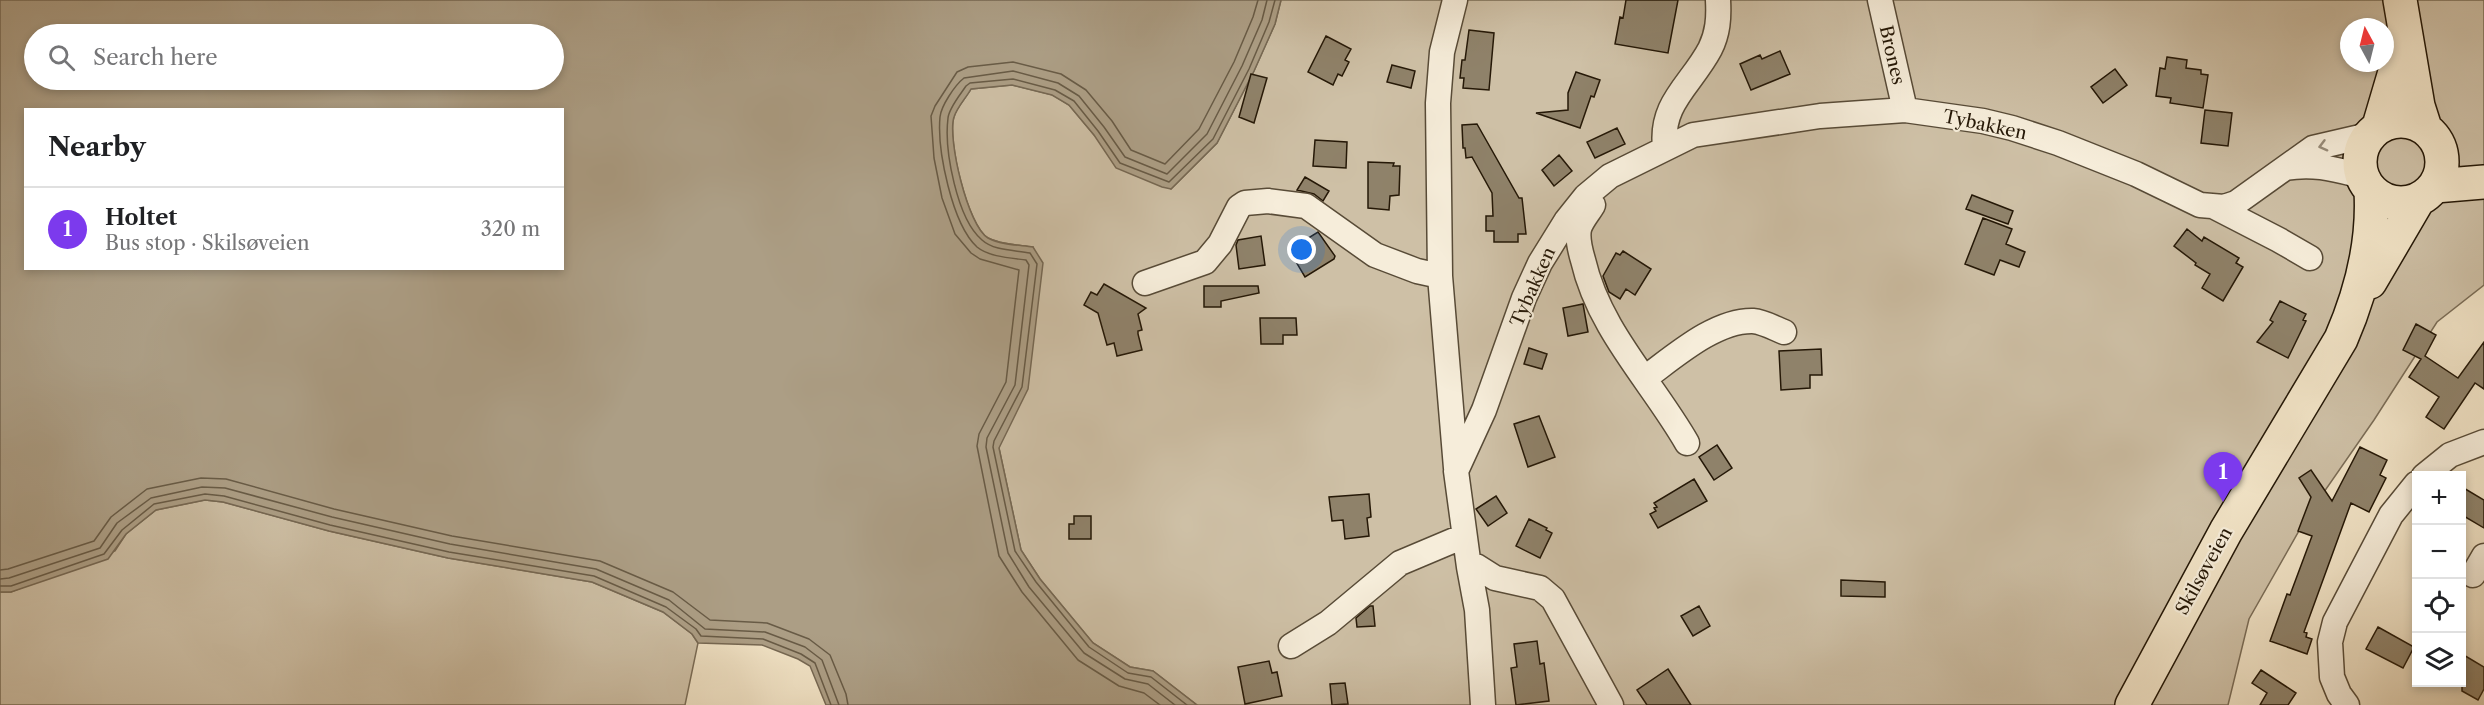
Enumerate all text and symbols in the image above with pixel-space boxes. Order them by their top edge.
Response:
north arrow [2340,18,2394,72]
street label: Brones [1875,23,1909,87]
search box [24,24,564,90]
icon: search [45,41,78,74]
text: Search here [93,44,218,71]
street label: Tybakken [1941,105,2029,145]
text: Nearby [48,131,146,163]
one-way arrow [2318,138,2328,151]
text: Holtet [105,204,177,231]
text: 1 [63,217,72,241]
text: 320 m [481,217,540,241]
text: Bus stop · Skilsøveien [105,231,309,255]
your location [1287,235,1316,264]
street label: Tybakken [1506,244,1560,330]
pin: 1 [2204,452,2242,502]
map controls [2412,471,2466,687]
button: + [2412,471,2466,525]
street label: Skilsøveien [2171,523,2237,619]
button: − [2412,525,2466,579]
button: locate [2412,579,2466,633]
button: layers [2412,633,2466,687]

